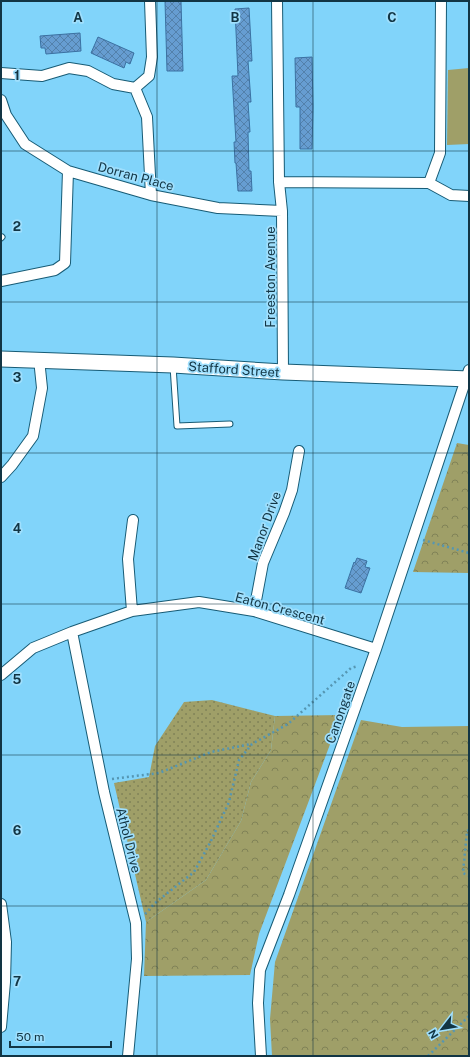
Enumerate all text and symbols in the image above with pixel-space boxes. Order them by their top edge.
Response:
text: A [73,10,83,25]
text: B [231,10,240,25]
text: C [387,10,397,25]
text: 1 [14,68,20,83]
street label: Dorran Place [96,159,175,194]
text: 2 [13,219,21,234]
street label: Freeston Avenue [263,226,278,328]
street label: Stafford Street [188,359,280,380]
text: 3 [13,370,22,385]
street label: Manor Drive [245,489,284,563]
text: 4 [13,521,22,536]
street label: Eaton Crescent [233,589,326,628]
text: 5 [13,672,22,687]
street label: Canongate [323,679,358,746]
street label: Athol Drive [113,806,144,874]
text: 6 [13,823,22,838]
text: 7 [13,974,21,989]
north arrow [422,1009,462,1049]
scale bar [10,1023,111,1049]
text: N [426,1027,441,1041]
text: 50 m [16,1030,44,1044]

